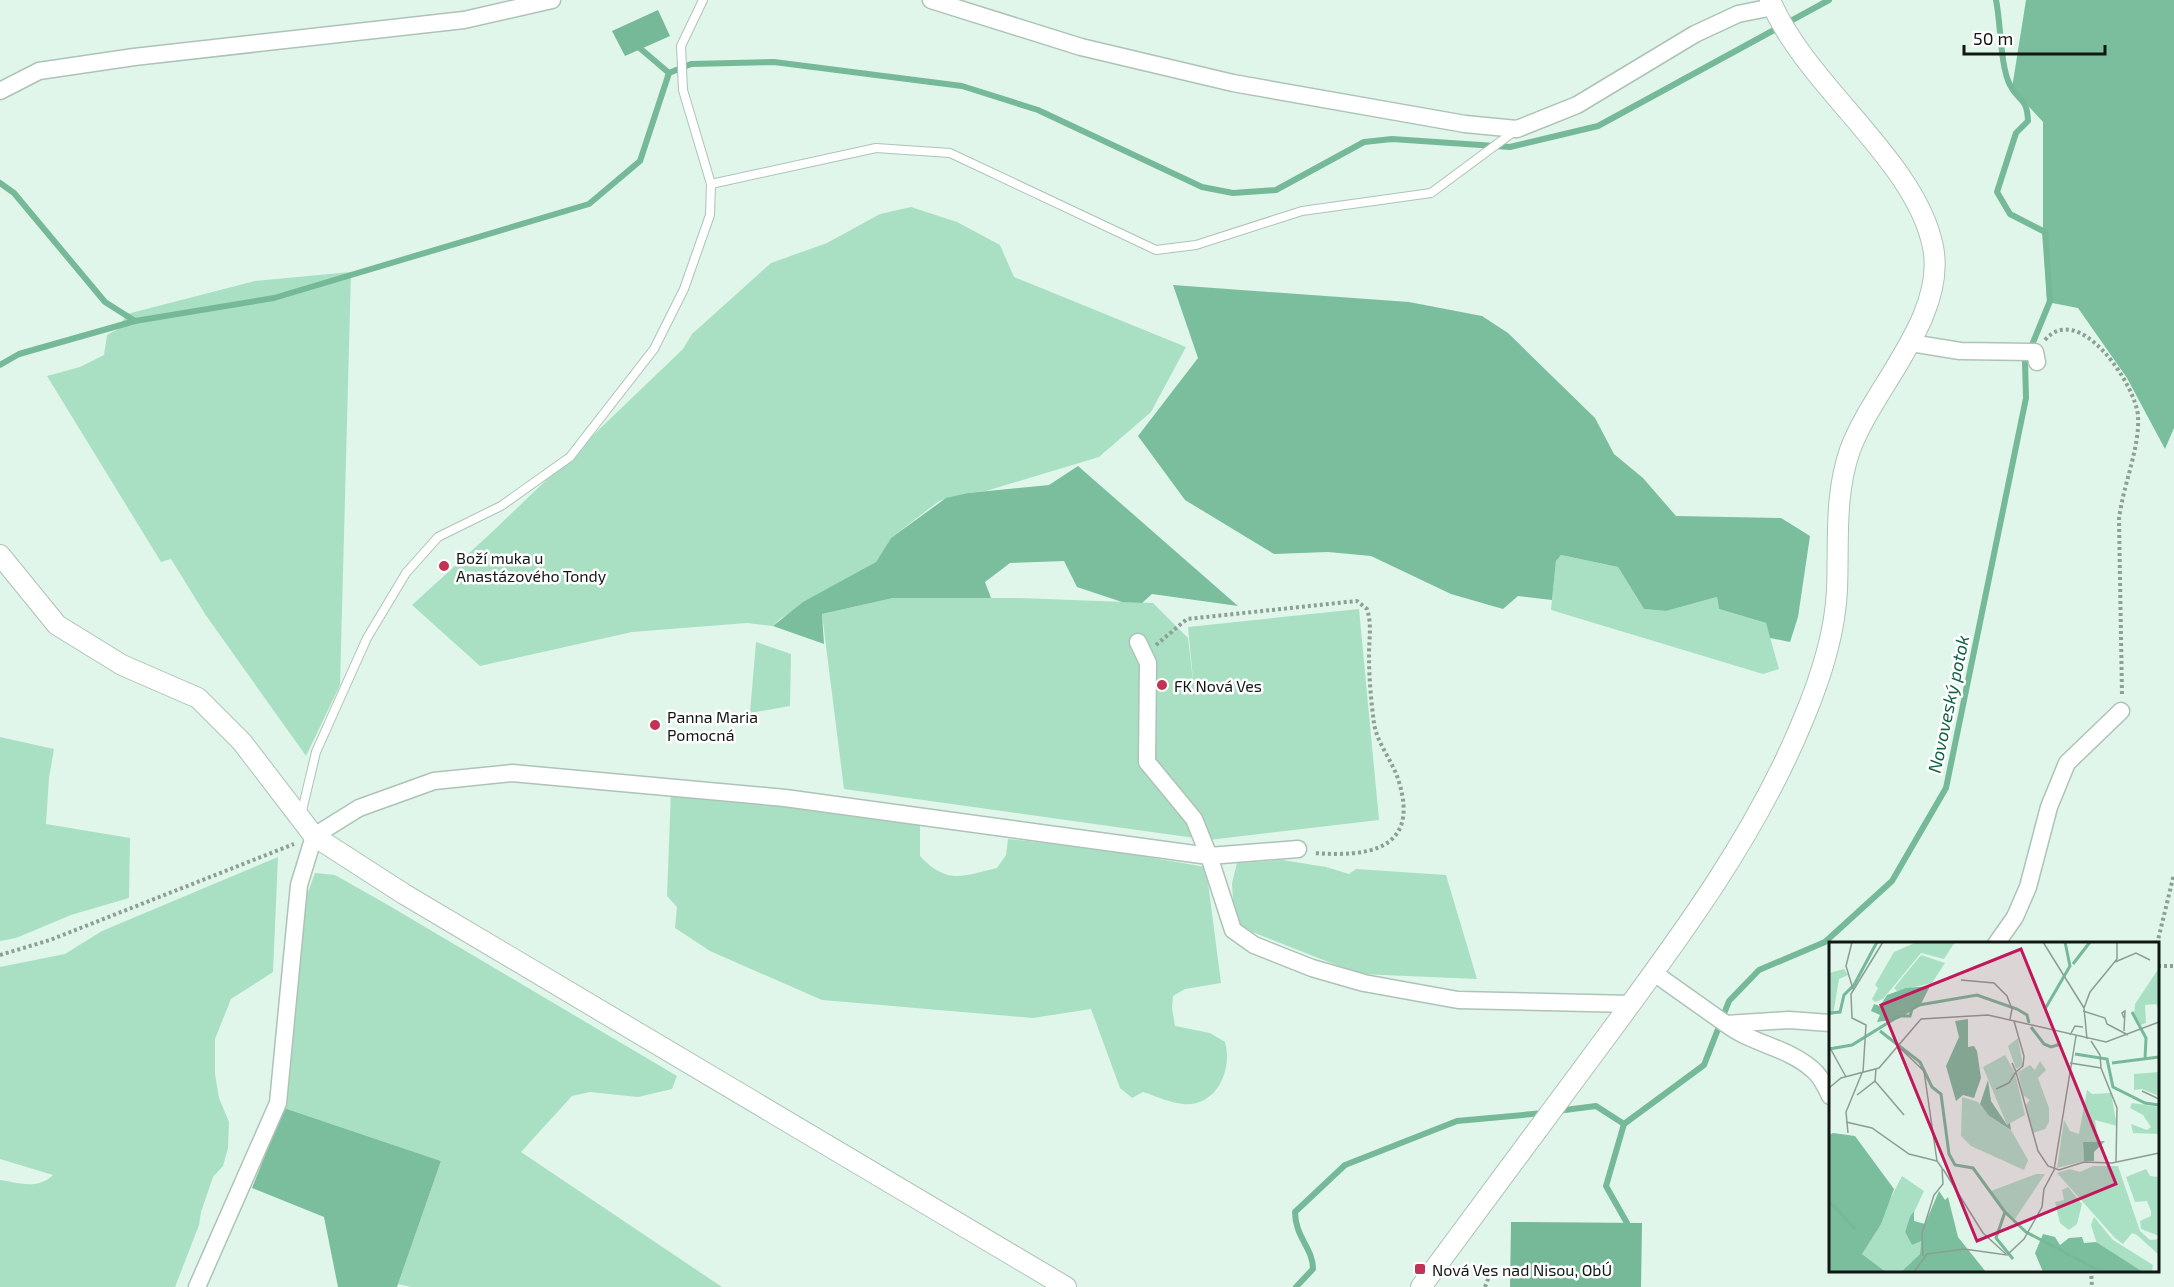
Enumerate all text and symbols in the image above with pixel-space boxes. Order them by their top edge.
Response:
scale bar [1964,18,2105,56]
text: 50 m [1973,27,2013,49]
place label: Boží muka u Anastázového Tondy [456,548,607,585]
marker: Boží muka u Anastázového Tondy [437,559,451,573]
water label: Novoveský potok [1923,633,1973,775]
place label: FK Nová Ves [1174,676,1262,695]
marker: FK Nová Ves [1155,678,1169,692]
place label: Panna Maria Pomocná [667,707,758,744]
marker: Panna Maria Pomocná [648,718,662,732]
inset map [1829,942,2159,1272]
place label: Nová Ves nad Nisou, ObÚ [1432,1260,1612,1279]
marker: Nová Ves nad Nisou, ObÚ [1413,1262,1427,1276]

